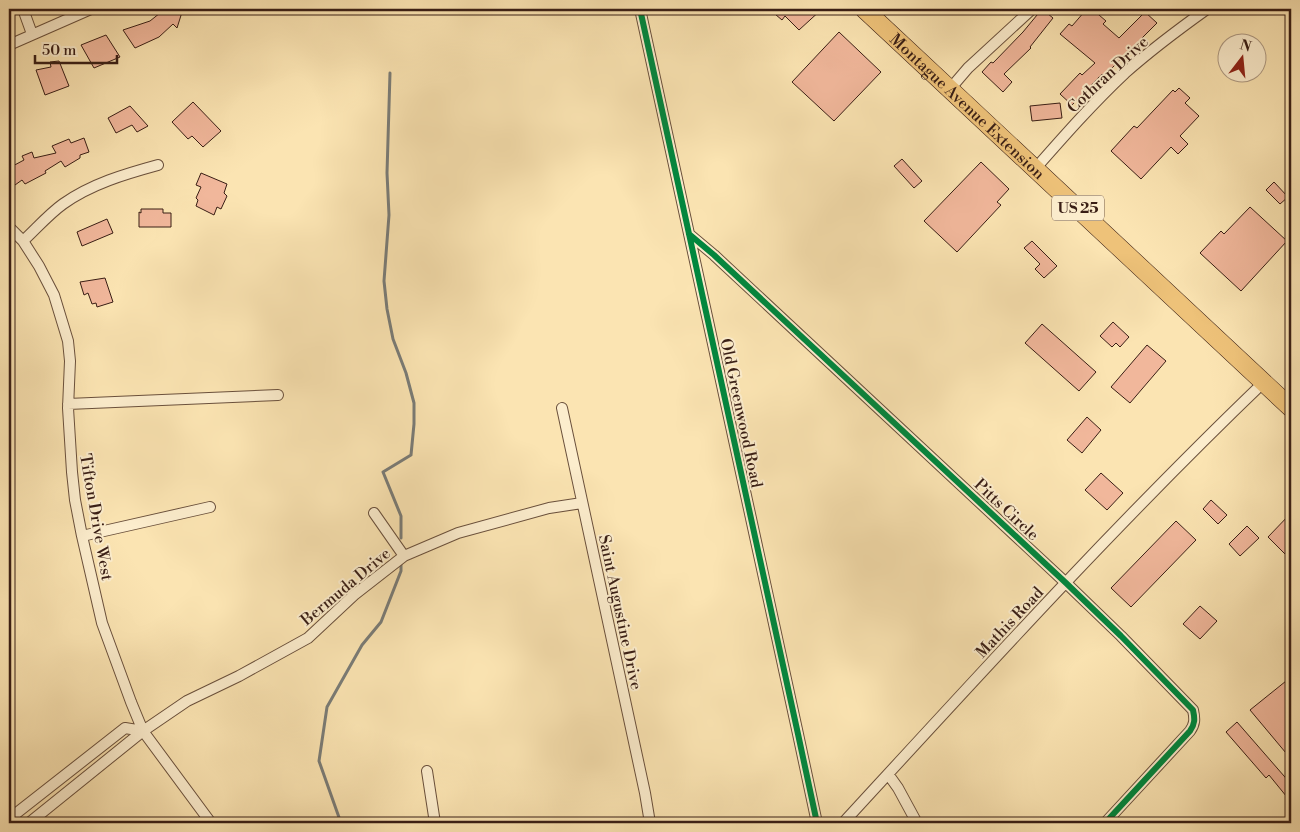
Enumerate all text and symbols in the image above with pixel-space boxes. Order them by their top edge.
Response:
street label: Montague Avenue Extension [885,29,1049,184]
scale bar [35,32,118,64]
street label: Cothran Drive [1063,32,1152,117]
north arrow [1218,32,1268,82]
text: N [1238,36,1253,57]
text: 50 m [42,41,76,60]
road number: US 25 [1052,196,1104,220]
street label: Old Greenwood Road [715,337,767,490]
street label: Tifton Drive West [75,452,117,583]
street label: Pitts Circle [970,475,1043,545]
street label: Saint Augustine Drive [594,533,646,692]
street label: Bermuda Drive [296,543,395,631]
street label: Mathis Road [972,583,1048,663]

